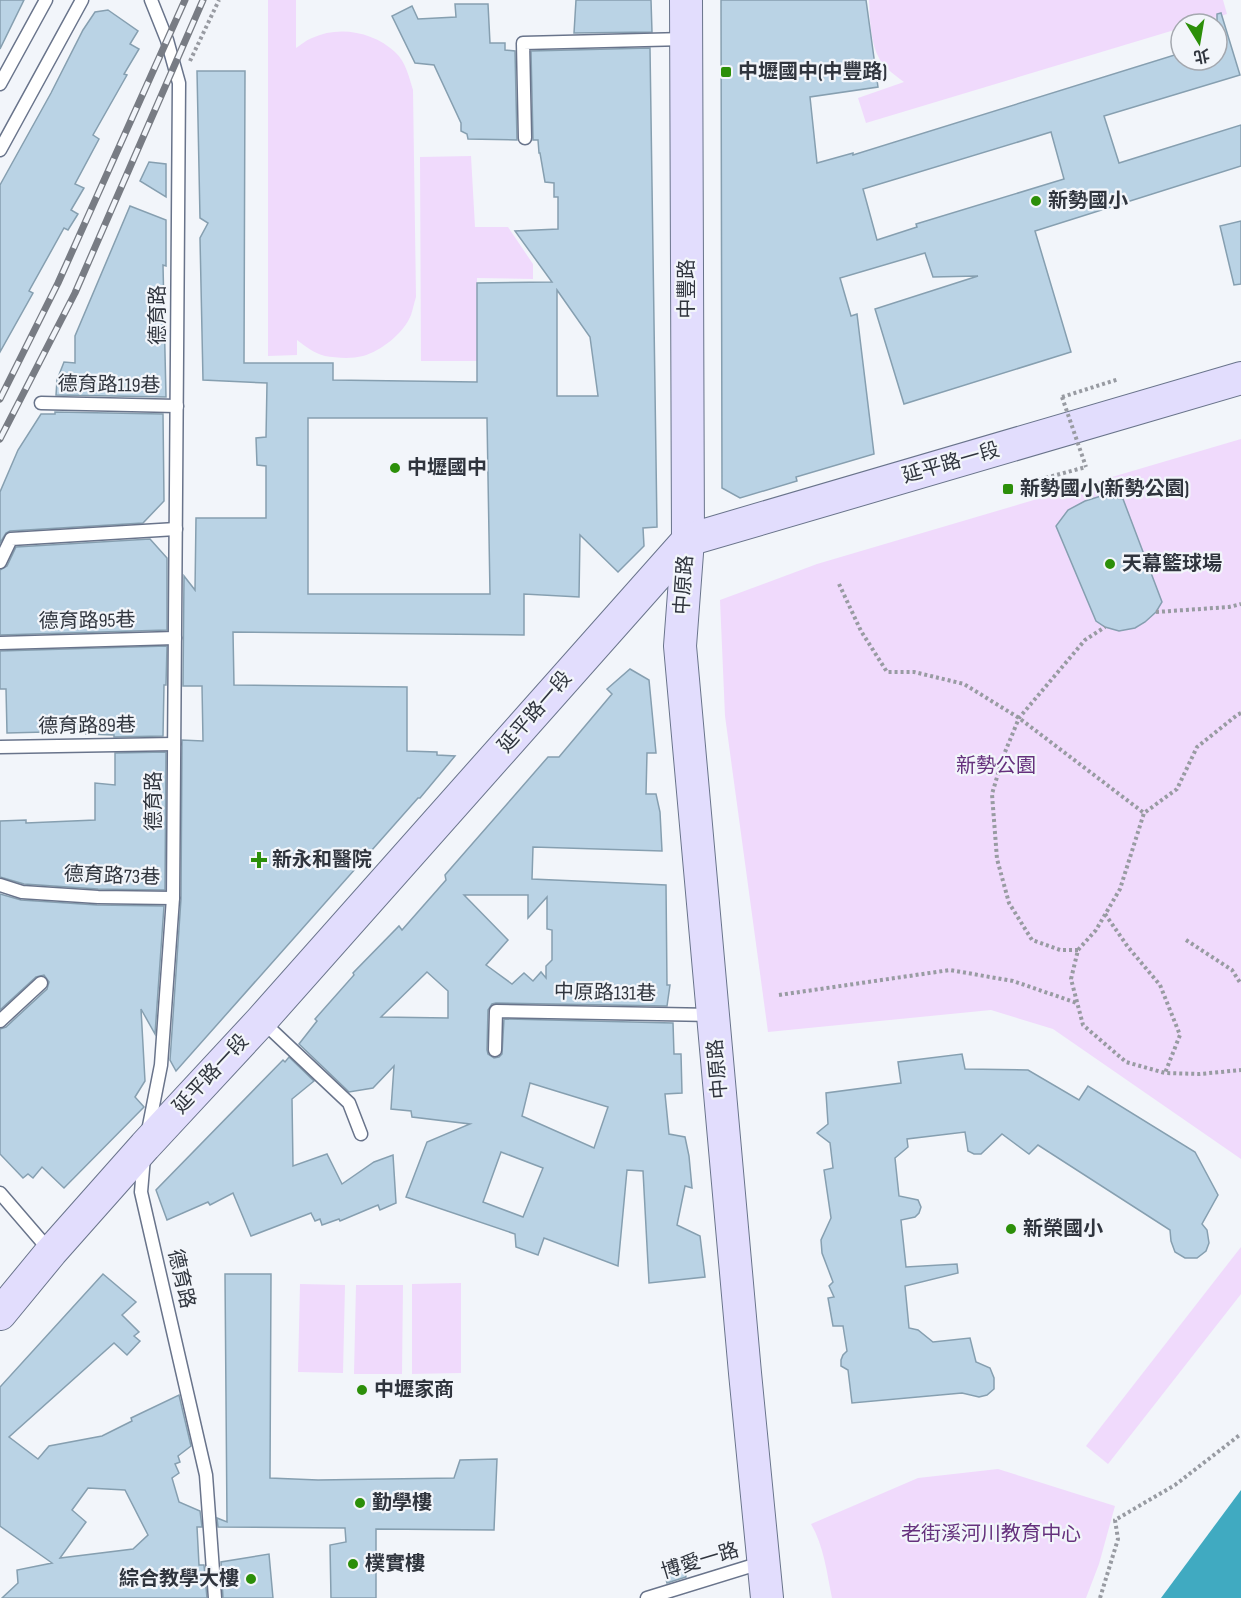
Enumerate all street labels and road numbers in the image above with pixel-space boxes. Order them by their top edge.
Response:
street label: 中豐路 [675,259,699,319]
street label: 德育路 [146,285,170,345]
street label: 德育路119巷 [57,372,161,398]
street label: 延平路一段 [900,438,1002,488]
street label: 中原路 [670,554,698,616]
street label: 德育路95巷 [38,608,136,634]
street label: 延平路一段 [493,666,577,758]
street label: 德育路89巷 [38,713,136,739]
street label: 德育路 [142,771,166,831]
street label: 德育路73巷 [63,862,161,890]
street label: 中原路131巷 [554,980,656,1006]
street label: 延平路一段 [168,1029,254,1119]
street label: 中原路 [703,1038,733,1100]
street label: 德育路 [163,1247,199,1311]
street label: 博愛一路 [658,1538,742,1584]

